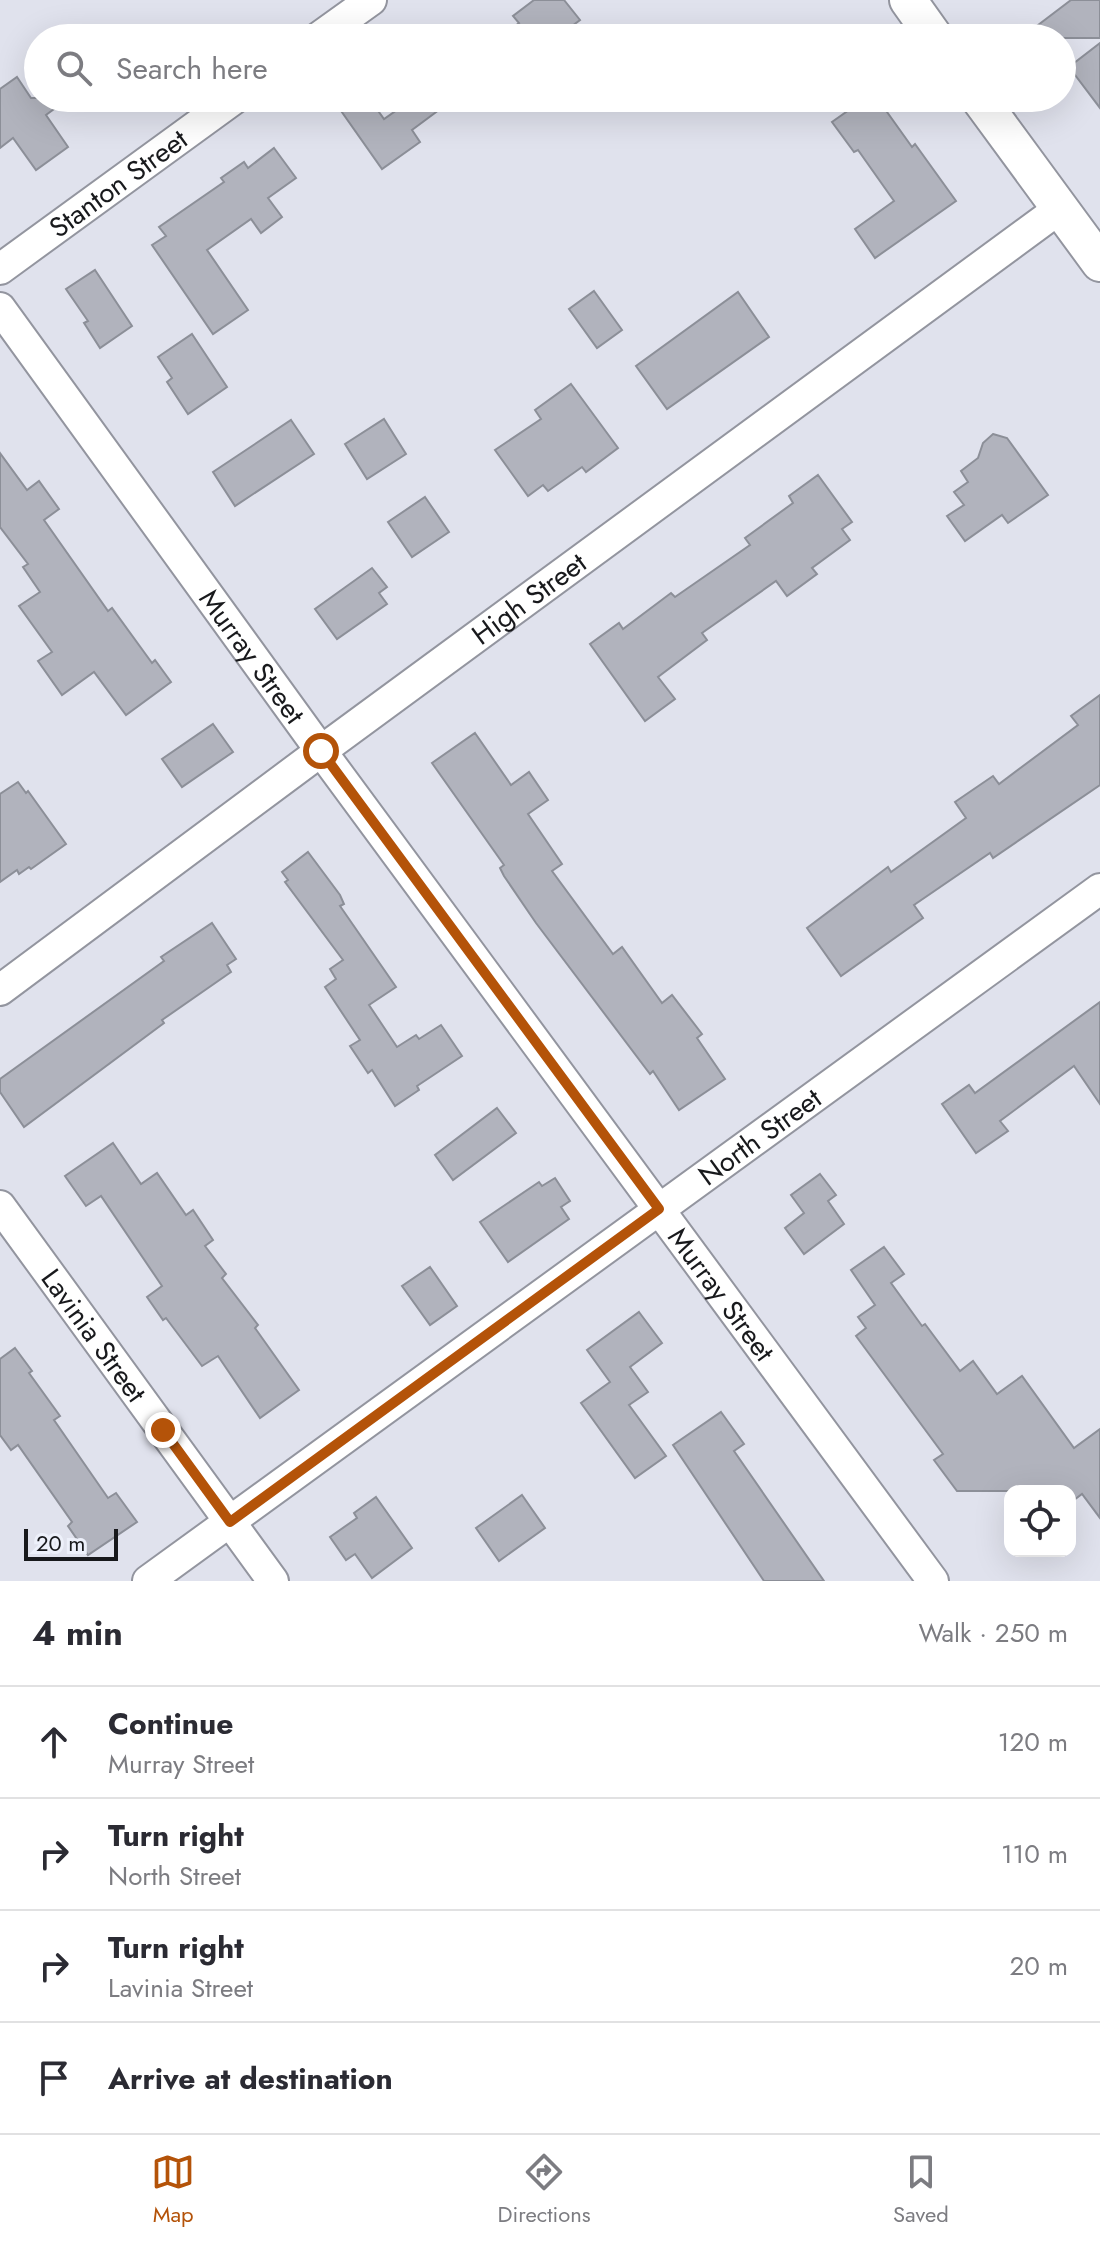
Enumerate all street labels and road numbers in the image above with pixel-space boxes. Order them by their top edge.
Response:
street label: Stanton Street [40,119,196,247]
street label: High Street [463,542,595,654]
street label: Murray Street [189,580,315,732]
street label: North Street [690,1078,830,1195]
street label: Murray Street [658,1219,785,1370]
street label: Lavinia Street [32,1260,157,1411]

